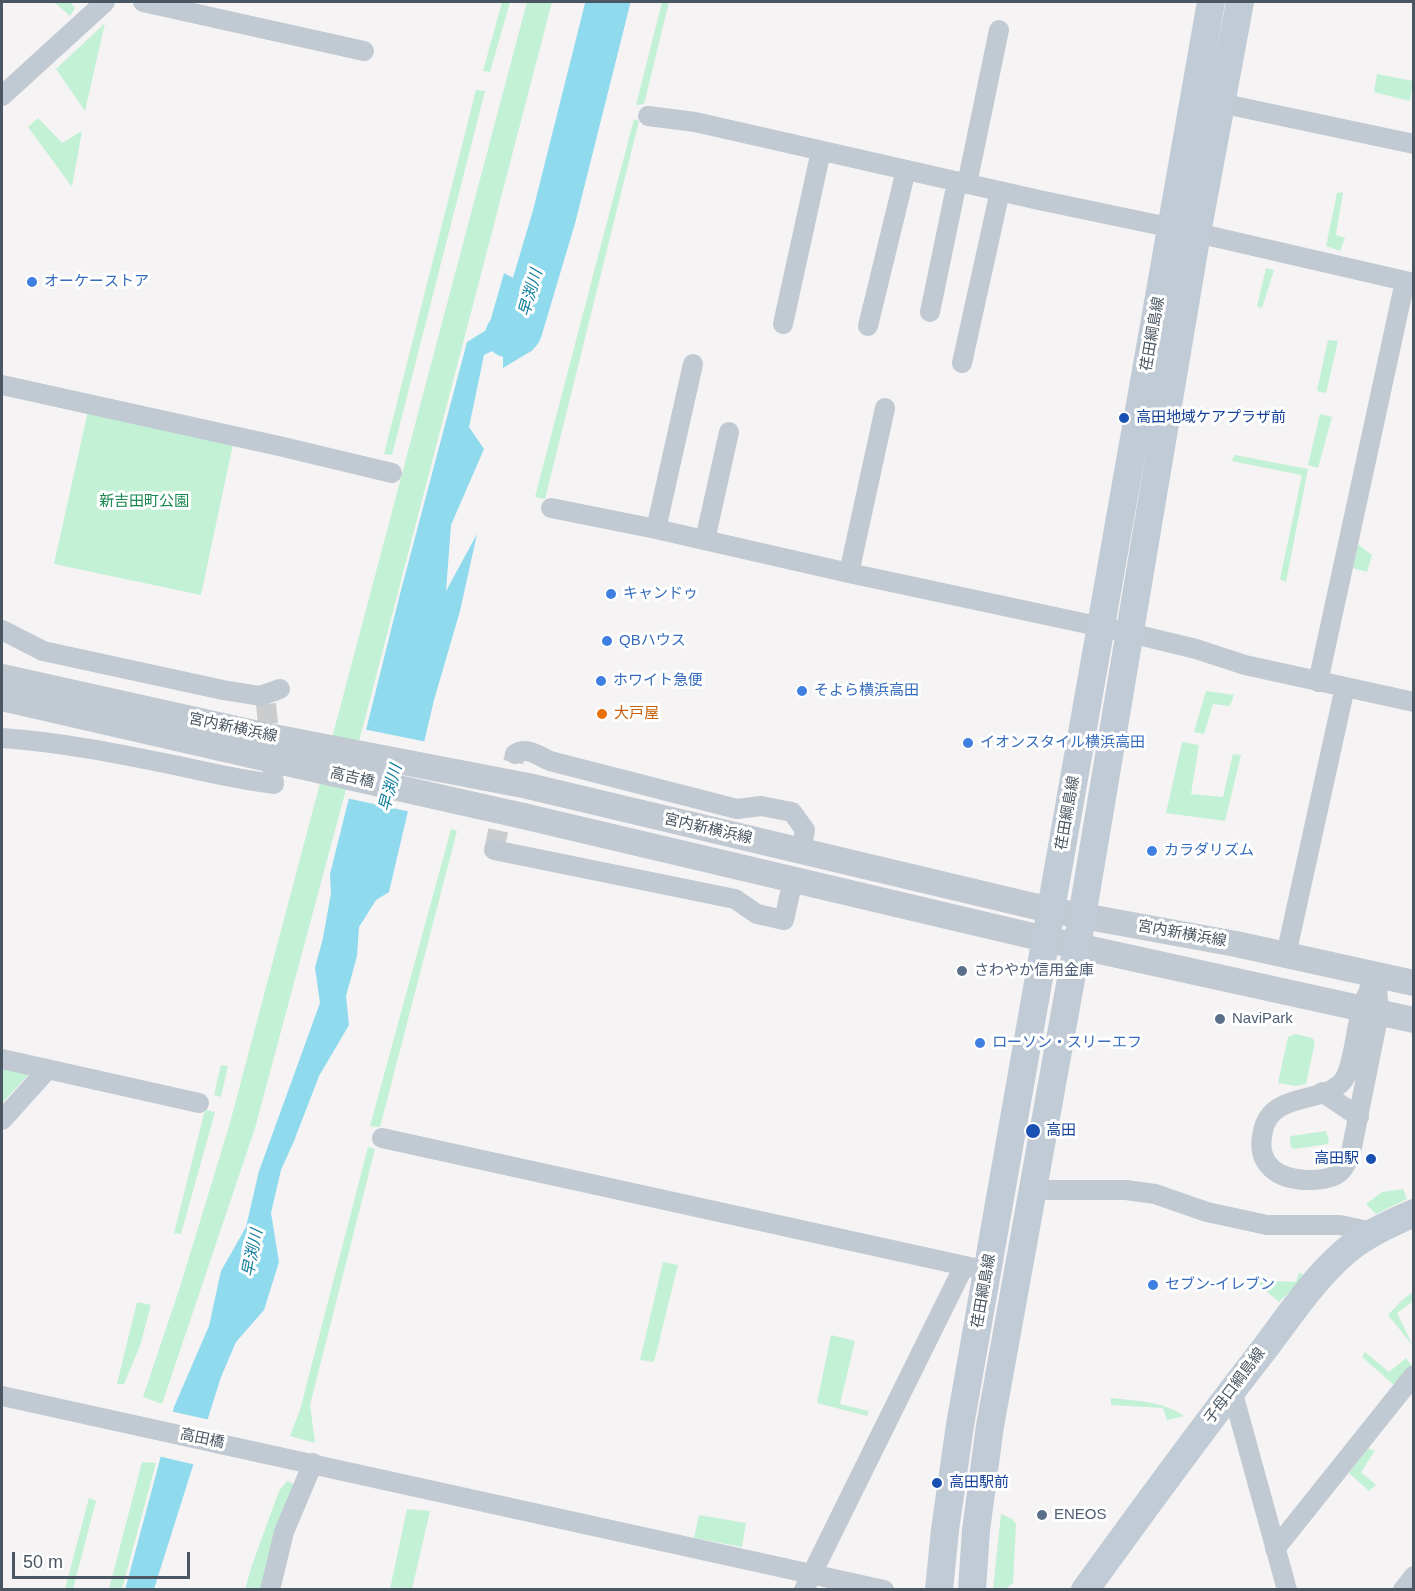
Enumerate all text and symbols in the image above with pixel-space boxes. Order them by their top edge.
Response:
water label: 早渕川 [515,267,547,319]
place label: オーケーストア [44,273,149,291]
marker: オーケーストア [25,275,39,289]
street label: 荏田綱島線 [1138,296,1168,372]
place label: 高田地域ケアプラザ前 [1136,409,1286,427]
marker: 高田地域ケアプラザ前 [1117,411,1131,425]
park label: 新吉田町公園 [99,493,189,511]
place label: キャンドゥ [623,585,698,603]
marker: キャンドゥ [604,587,618,601]
place label: QBハウス [619,632,686,650]
marker: QBハウス [600,634,614,648]
place label: ホワイト急便 [613,672,703,690]
marker: ホワイト急便 [594,674,608,688]
place label: そよら横浜高田 [814,682,919,700]
marker: そよら横浜高田 [795,684,809,698]
place label: 大戸屋 [614,705,659,723]
marker: 大戸屋 [595,707,609,721]
street label: 宮内新横浜線 [187,710,279,746]
place label: イオンスタイル横浜高田 [980,734,1145,752]
marker: イオンスタイル横浜高田 [961,736,975,750]
water label: 早渕川 [376,762,406,814]
street label: 高吉橋 [328,764,376,792]
street label: 荏田綱島線 [1053,775,1083,851]
street label: 宮内新横浜線 [662,810,754,848]
place label: カラダリズム [1164,842,1254,860]
marker: カラダリズム [1145,844,1159,858]
street label: 宮内新横浜線 [1136,917,1228,951]
place label: さわやか信用金庫 [974,962,1094,980]
marker: さわやか信用金庫 [955,964,969,978]
place label: NaviPark [1232,1010,1293,1028]
marker: NaviPark [1213,1012,1227,1026]
place label: ローソン・スリーエフ [992,1034,1142,1052]
marker: ローソン・スリーエフ [973,1036,987,1050]
marker: 高田 [1024,1122,1042,1140]
place label: 高田 [1046,1122,1076,1140]
place label: 高田駅 [1314,1150,1359,1168]
marker: 高田駅 [1364,1152,1378,1166]
water label: 早渕川 [239,1228,267,1278]
street label: 荏田綱島線 [969,1253,999,1329]
place label: セブン-イレブン [1165,1276,1275,1294]
marker: セブン-イレブン [1146,1278,1160,1292]
street label: 子母口綱島線 [1201,1345,1269,1427]
street label: 高田橋 [178,1426,226,1452]
place label: 高田駅前 [949,1474,1009,1492]
marker: 高田駅前 [930,1476,944,1490]
place label: ENEOS [1054,1506,1107,1524]
marker: ENEOS [1035,1508,1049,1522]
scale bar [15,1540,194,1578]
text: 50 m [23,1552,63,1572]

